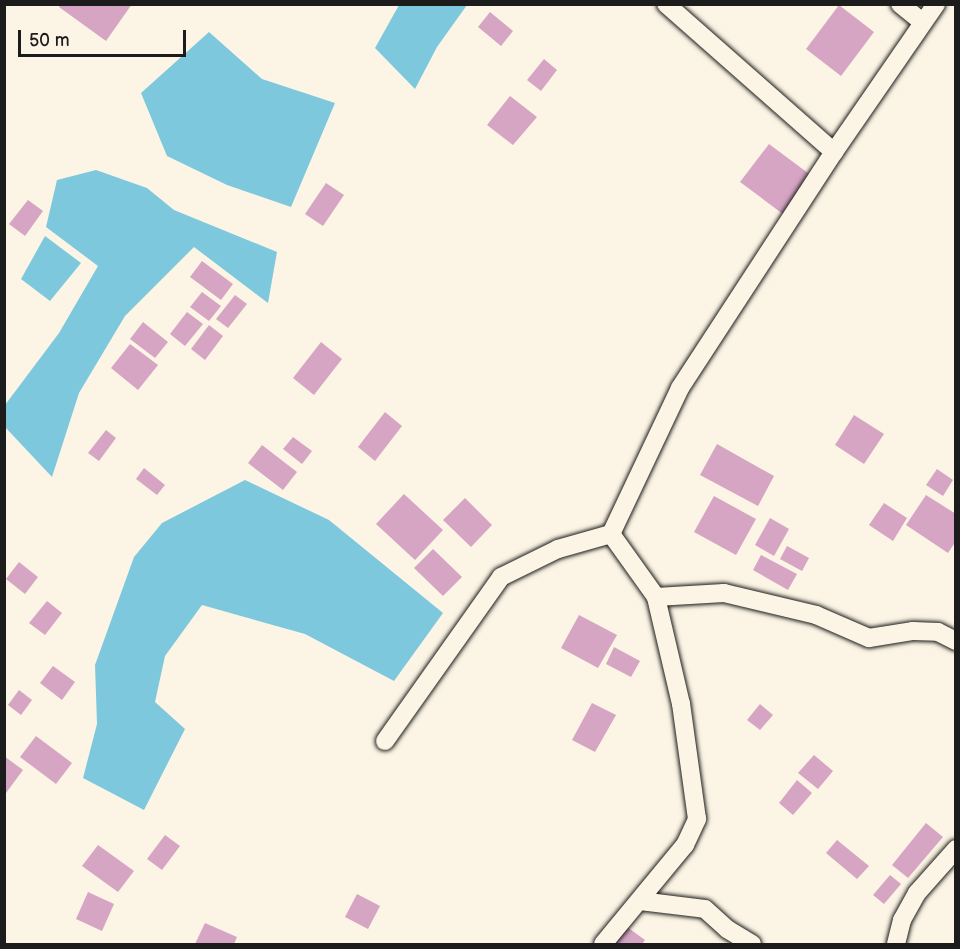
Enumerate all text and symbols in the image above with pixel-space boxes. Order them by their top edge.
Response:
scale bar [21,18,189,56]
text: 50 m [29,30,70,51]

